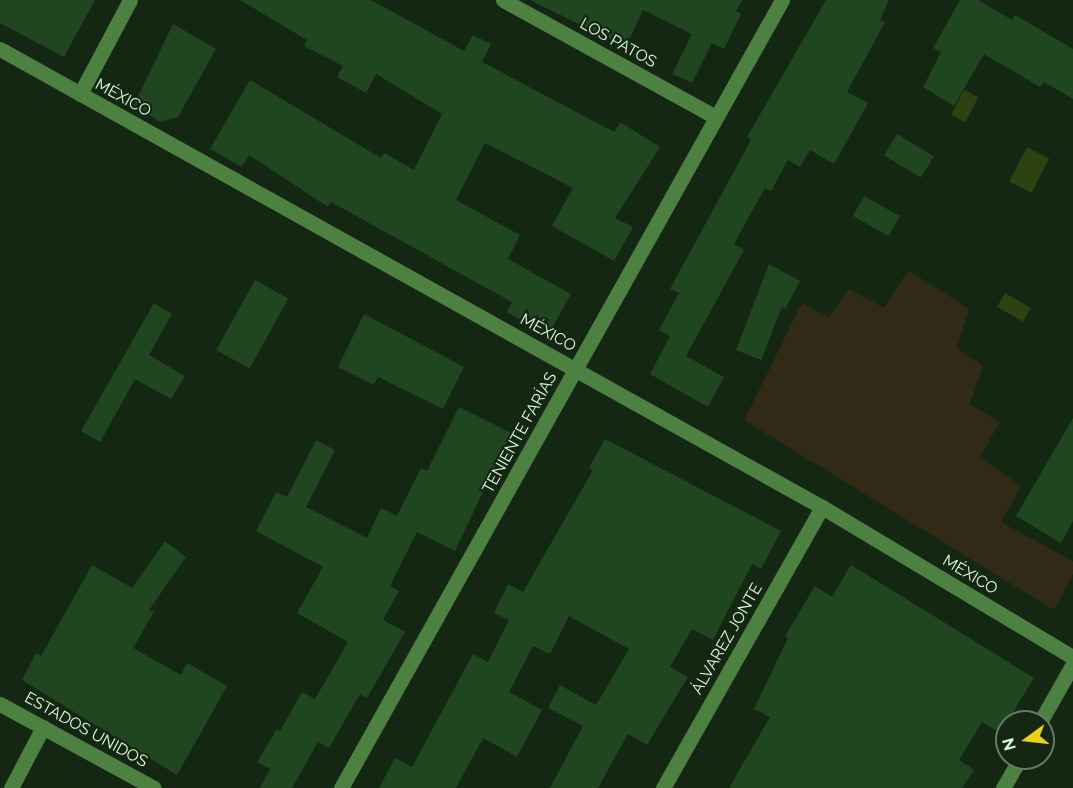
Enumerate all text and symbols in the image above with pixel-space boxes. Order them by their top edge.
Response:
street label: LOS PATOS [576,14,660,72]
street label: MÉXICO [92,75,154,121]
street label: MÉXICO [517,310,579,356]
street label: TENIENTE FARÍAS [479,369,561,497]
street label: MÉXICO [939,551,1001,599]
street label: ÁLVAREZ JONTE [687,580,767,698]
street label: ESTADOS UNIDOS [21,688,151,772]
north arrow [995,710,1055,770]
text: N [998,736,1020,753]

